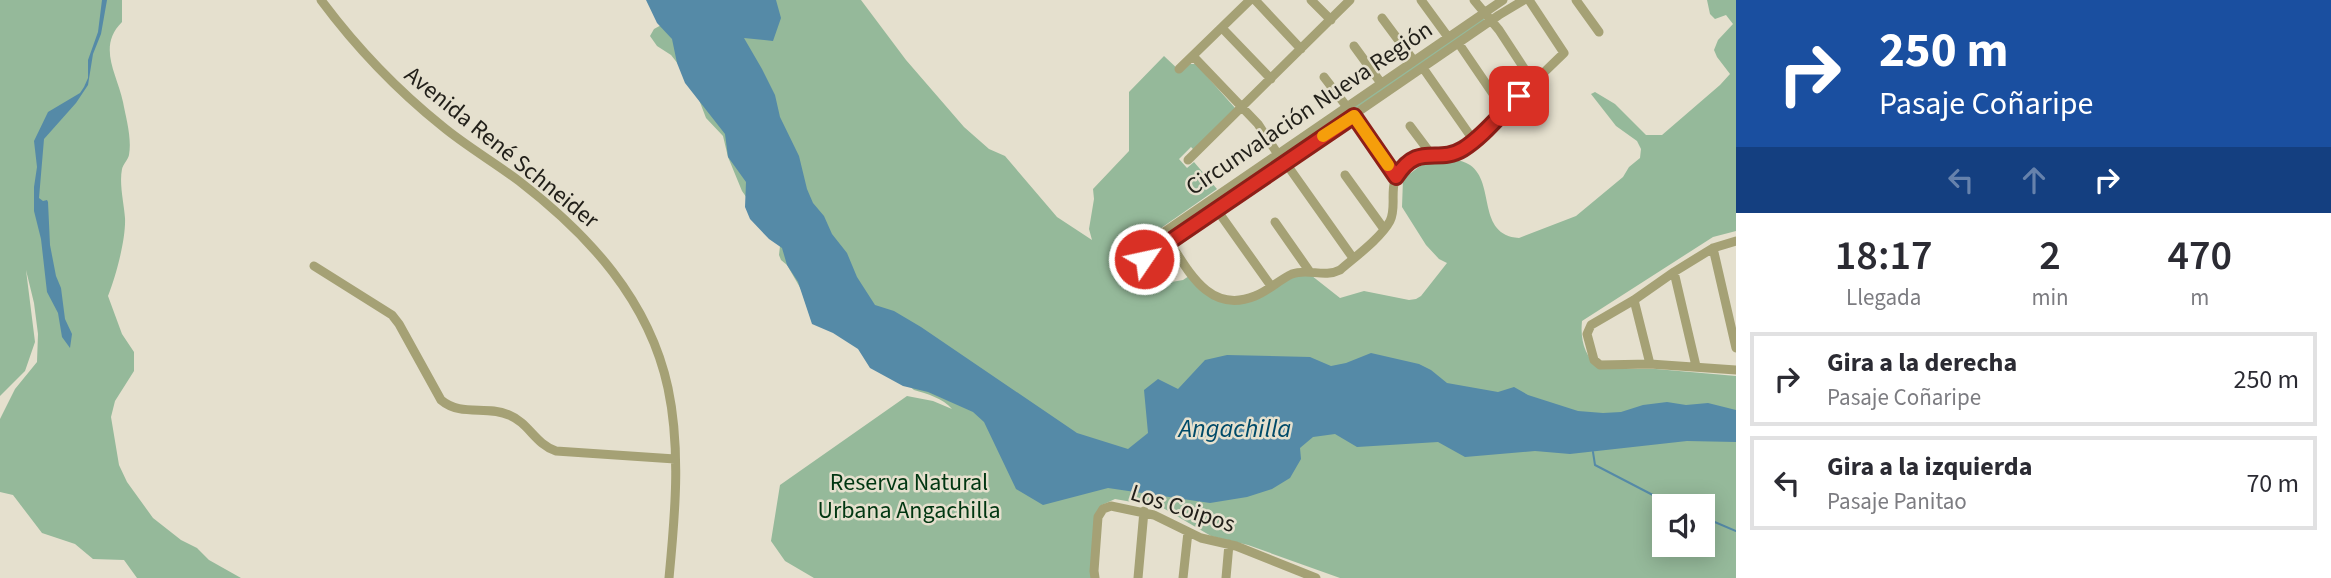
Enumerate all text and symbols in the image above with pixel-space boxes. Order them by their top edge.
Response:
street label: Circunvalación Nueva Región [1179,13,1440,204]
text: 250 m [1879,16,2008,86]
icon: right [1764,28,1855,119]
street label: Avenida René Schneider [397,58,607,237]
pin [1489,66,1549,126]
icon: arrive [1500,77,1538,115]
text: Pasaje Coñaripe [1879,81,2093,127]
icon: left [1942,161,1980,199]
icon: ahead [2015,161,2053,199]
icon: right [2088,161,2126,199]
position arrow [1107,222,1181,296]
text: 18:17 [1835,226,1933,286]
text: 2 [2039,226,2061,286]
text: 470 [2168,226,2232,286]
text: Llegada [1846,281,1921,314]
text: min [2031,281,2069,314]
text: m [2190,281,2209,314]
text: Gira a la derecha [1827,344,2017,381]
icon: right [1768,360,1806,398]
text: 250 m [2233,361,2299,398]
text: Pasaje Coñaripe [1827,381,1981,414]
water label: Angachilla [1177,410,1291,447]
text: Gira a la izquierda [1827,448,2032,485]
icon: left [1768,464,1806,502]
park label: Reserva Natural Urbana Angachilla [817,465,1001,528]
text: 70 m [2246,465,2299,502]
street label: Los Coipos [1126,475,1240,542]
text: Pasaje Panitao [1827,485,1967,518]
map controls [1652,494,1715,557]
button: sound [1652,494,1715,557]

